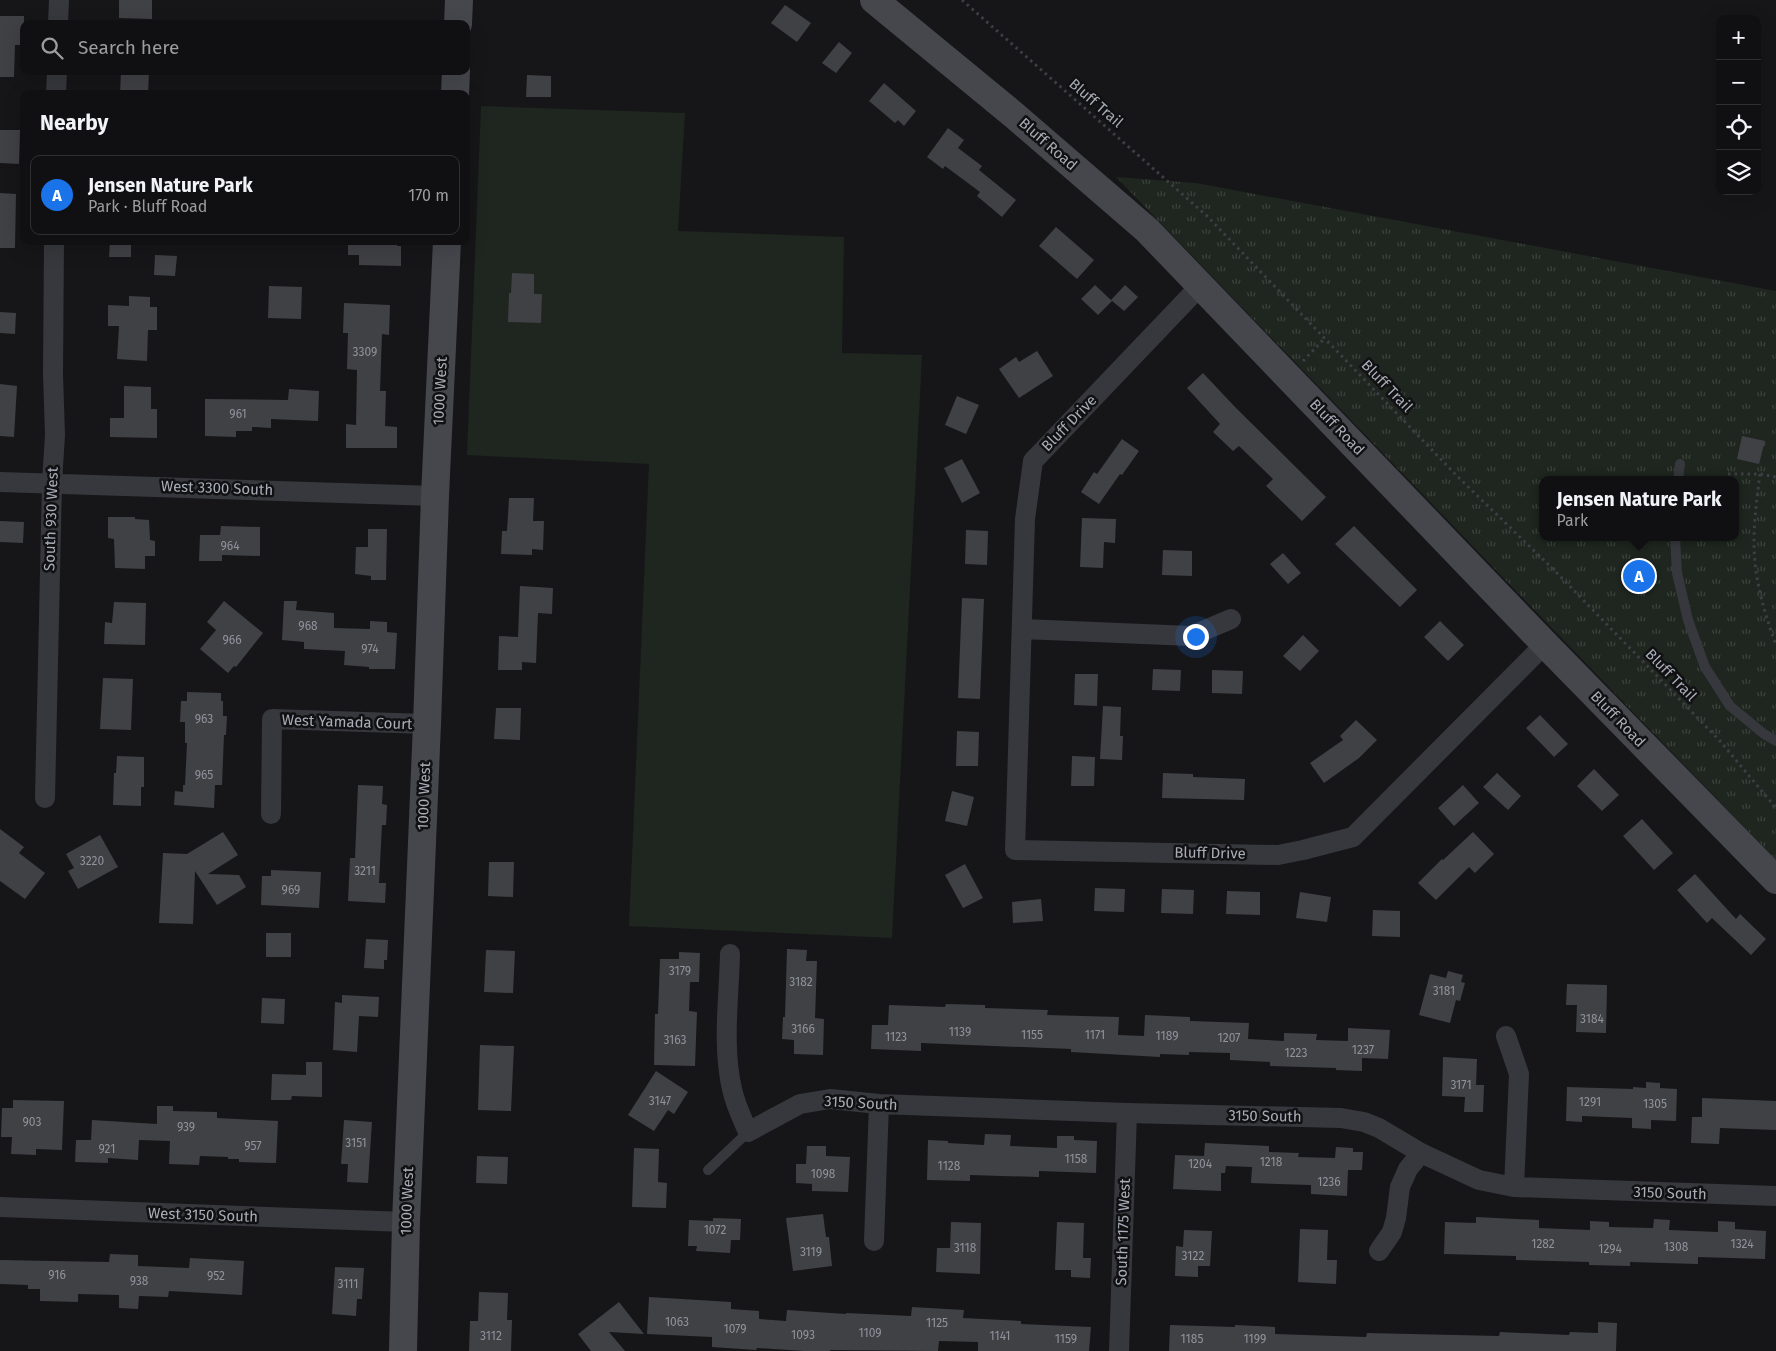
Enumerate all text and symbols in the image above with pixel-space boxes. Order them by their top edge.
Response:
map controls [1716,15,1761,195]
button: + [1716,15,1761,60]
search box [20,20,470,75]
icon: search [38,34,66,62]
text: Search here [78,36,179,59]
button: − [1716,60,1761,105]
street label: Bluff Trail [1065,75,1127,132]
button: locate [1716,105,1761,150]
text: Nearby [40,110,108,136]
street label: Bluff Road [1015,114,1081,174]
button: layers [1716,150,1761,195]
text: Jensen Nature Park [88,174,253,197]
text: A [52,186,62,205]
text: 170 m [408,186,449,205]
text: Park · Bluff Road [88,197,207,216]
house number: 3309 [353,345,377,359]
street label: 1000 West [429,356,451,426]
street label: Bluff Trail [1358,356,1417,416]
street label: Bluff Drive [1038,391,1100,455]
street label: Bluff Road [1306,395,1368,459]
house number: 961 [229,407,247,421]
street label: South 930 West [40,466,62,571]
popup [1539,476,1739,541]
street label: West 3300 South [161,477,273,499]
text: Jensen Nature Park [1557,488,1721,511]
text: Park [1557,511,1588,530]
house number: 964 [220,539,240,553]
pin: A [1623,557,1655,595]
house number: 968 [298,619,318,633]
your location [1183,624,1209,650]
house number: 966 [222,633,242,647]
house number: 974 [361,642,379,656]
street label: Bluff Trail [1642,645,1701,705]
street label: Bluff Road [1587,687,1649,751]
street label: West Yamada Court [281,711,413,733]
house number: 963 [195,712,213,726]
street label: 1000 West [414,761,434,831]
house number: 965 [195,768,213,782]
street label: Bluff Drive [1174,843,1246,863]
house number: 3220 [80,854,105,868]
house number: 3211 [354,864,376,878]
house number: 969 [282,883,300,897]
house number: 3179 [669,964,691,978]
house number: 3182 [789,975,813,989]
house number: 3181 [1433,984,1455,998]
house number: 3184 [1580,1012,1605,1026]
house number: 3166 [791,1022,815,1036]
house number: 1139 [949,1025,971,1039]
house number: 1155 [1021,1028,1043,1042]
house number: 1171 [1085,1028,1105,1042]
house number: 1189 [1156,1029,1178,1043]
house number: 1123 [885,1030,907,1044]
house number: 1207 [1218,1031,1240,1045]
house number: 3163 [663,1033,687,1047]
house number: 1237 [1352,1043,1374,1057]
house number: 1223 [1284,1046,1308,1060]
house number: 3171 [1450,1078,1472,1092]
street label: 3150 South [824,1092,898,1114]
house number: 3147 [649,1094,671,1108]
house number: 1291 [1579,1095,1601,1109]
house number: 1305 [1643,1097,1667,1111]
street label: 3150 South [1228,1106,1302,1126]
house number: 903 [23,1115,41,1129]
house number: 939 [177,1120,195,1134]
house number: 3151 [345,1136,367,1150]
house number: 957 [244,1139,262,1153]
house number: 921 [99,1142,115,1156]
house number: 1158 [1065,1152,1088,1166]
house number: 1218 [1260,1155,1283,1169]
house number: 1204 [1188,1157,1213,1171]
house number: 1128 [938,1159,961,1173]
street label: 1000 West [397,1166,417,1236]
house number: 1098 [811,1167,836,1181]
house number: 1236 [1317,1175,1341,1189]
street label: South 1175 West [1112,1177,1134,1286]
street label: 3150 South [1633,1183,1707,1203]
street label: West 3150 South [148,1204,258,1226]
house number: 1072 [704,1223,726,1237]
house number: 1282 [1531,1237,1555,1251]
house number: 1324 [1730,1237,1754,1251]
house number: 1308 [1664,1240,1689,1254]
house number: 3118 [954,1241,977,1255]
house number: 1294 [1598,1242,1622,1256]
house number: 3119 [800,1245,822,1259]
house number: 3122 [1182,1249,1204,1263]
house number: 916 [48,1268,66,1282]
house number: 952 [207,1269,225,1283]
house number: 938 [130,1274,149,1288]
house number: 3111 [338,1277,358,1291]
house number: 1063 [665,1315,689,1329]
house number: 1125 [926,1316,948,1330]
house number: 1079 [723,1322,747,1336]
house number: 1109 [858,1326,882,1340]
house number: 1093 [791,1328,815,1342]
house number: 3112 [480,1329,502,1343]
house number: 1141 [989,1329,1011,1343]
house number: 1159 [1055,1332,1077,1346]
house number: 1185 [1181,1332,1203,1346]
house number: 1199 [1244,1332,1266,1346]

